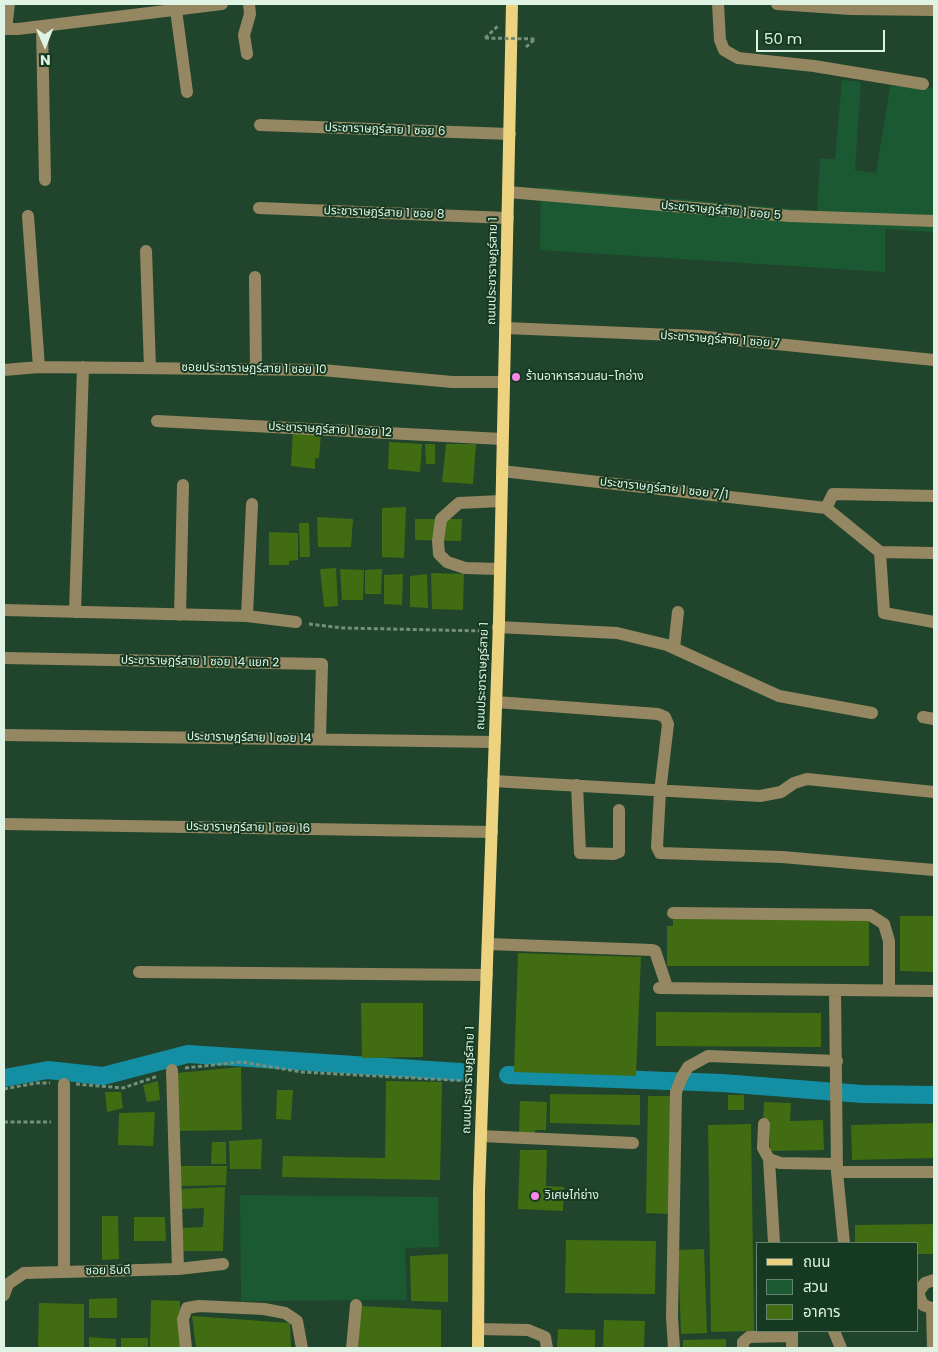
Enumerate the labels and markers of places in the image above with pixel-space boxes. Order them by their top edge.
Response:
place label: ร้านอาหารสวนสน-โกอ่าง [526,370,644,384]
marker: ร้านอาหารสวนสน-โกอ่าง [510,371,522,383]
place label: วิเศษไก่ย่าง [545,1189,599,1203]
marker: วิเศษไก่ย่าง [529,1190,541,1202]

